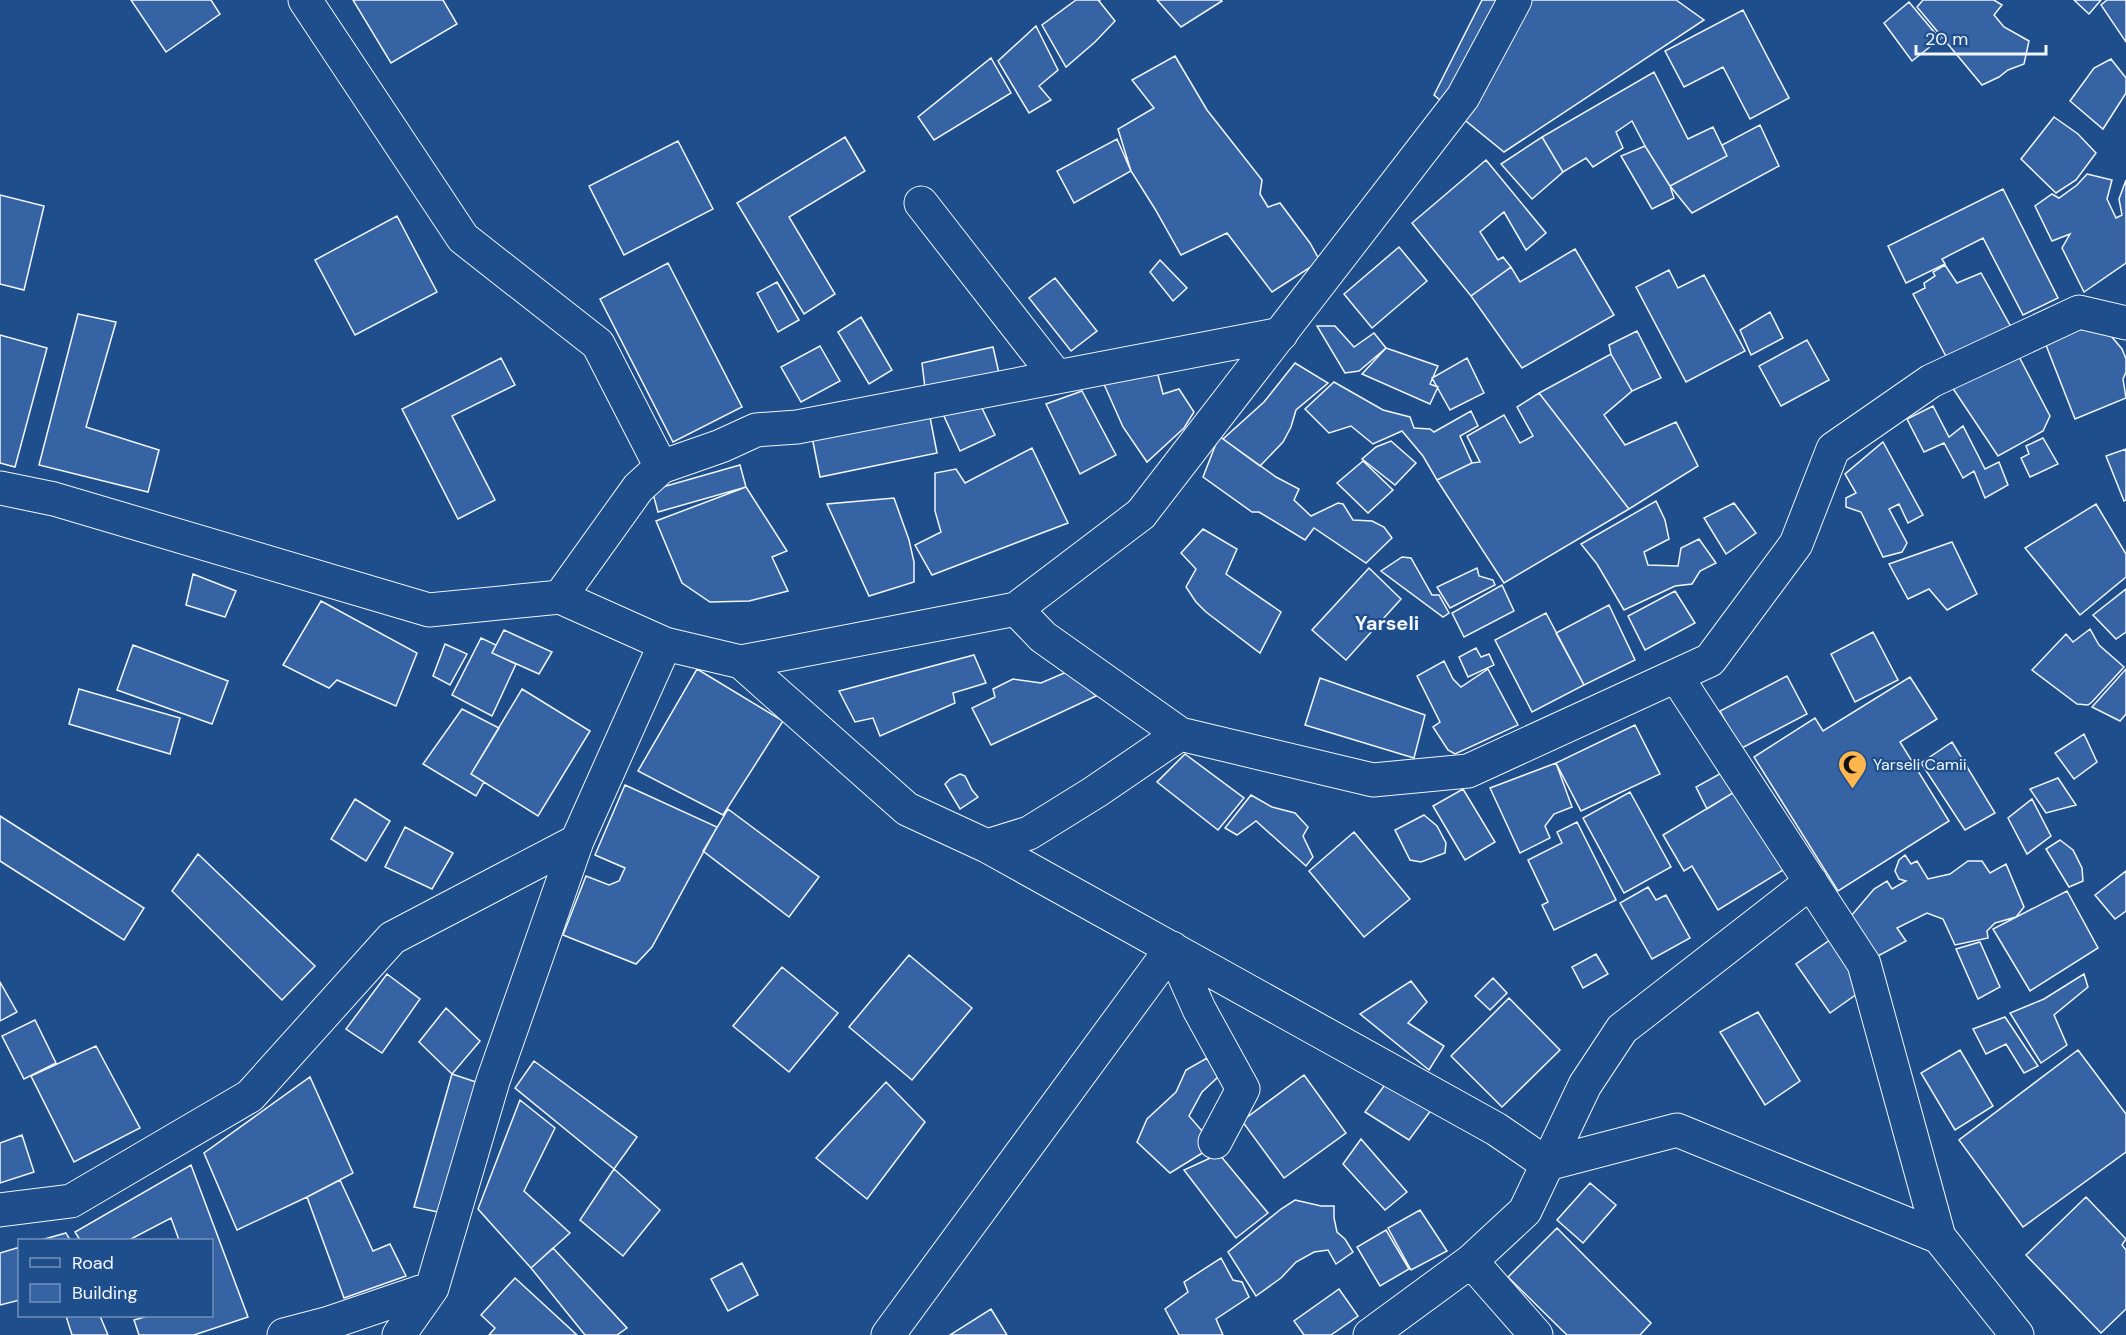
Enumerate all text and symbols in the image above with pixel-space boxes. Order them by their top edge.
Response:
scale bar [1916,18,2046,56]
text: 20 m [1925,27,1968,51]
district label: Yarseli [1355,610,1419,636]
mosque icon: Yarseli Camii [1836,748,1868,790]
place label: Yarseli Camii [1873,754,1967,775]
legend [18,1239,213,1317]
text: Road [72,1251,114,1275]
text: Building [72,1281,137,1305]

